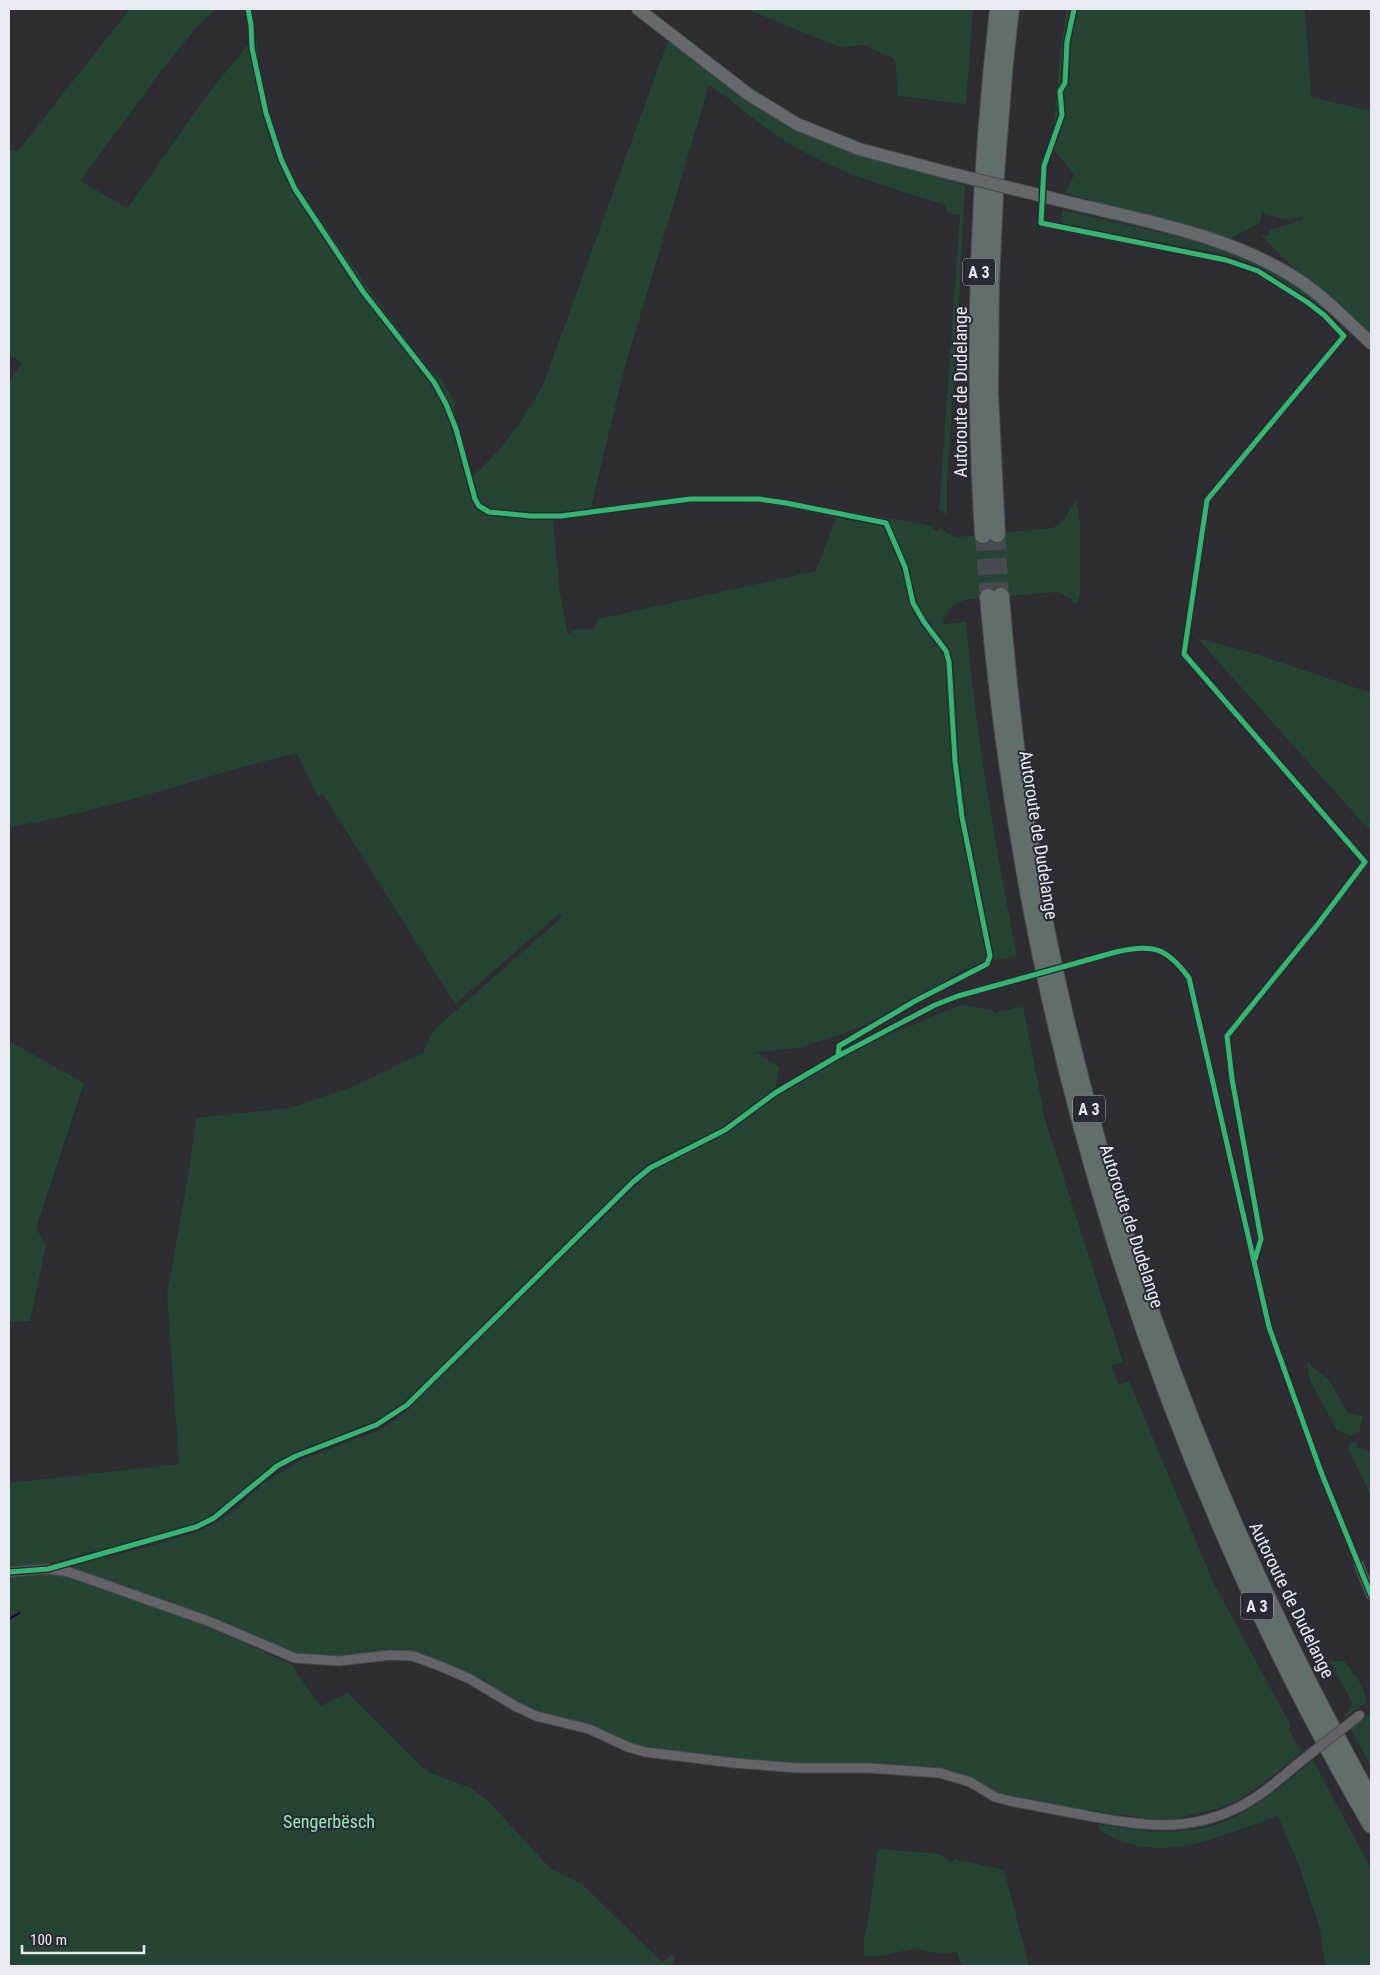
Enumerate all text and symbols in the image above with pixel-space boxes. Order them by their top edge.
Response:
road number: A 3 [963,258,995,286]
street label: Autoroute de Dudelange [950,307,971,477]
street label: Autoroute de Dudelange [1015,749,1063,921]
road number: A 3 [1073,1096,1105,1122]
street label: Autoroute de Dudelange [1096,1142,1168,1310]
street label: Autoroute de Dudelange [1245,1519,1339,1681]
road number: A 3 [1241,1592,1273,1620]
park label: Sengerbësch [283,1811,375,1832]
scale bar [22,1922,145,1954]
text: 100 m [30,1931,67,1949]

